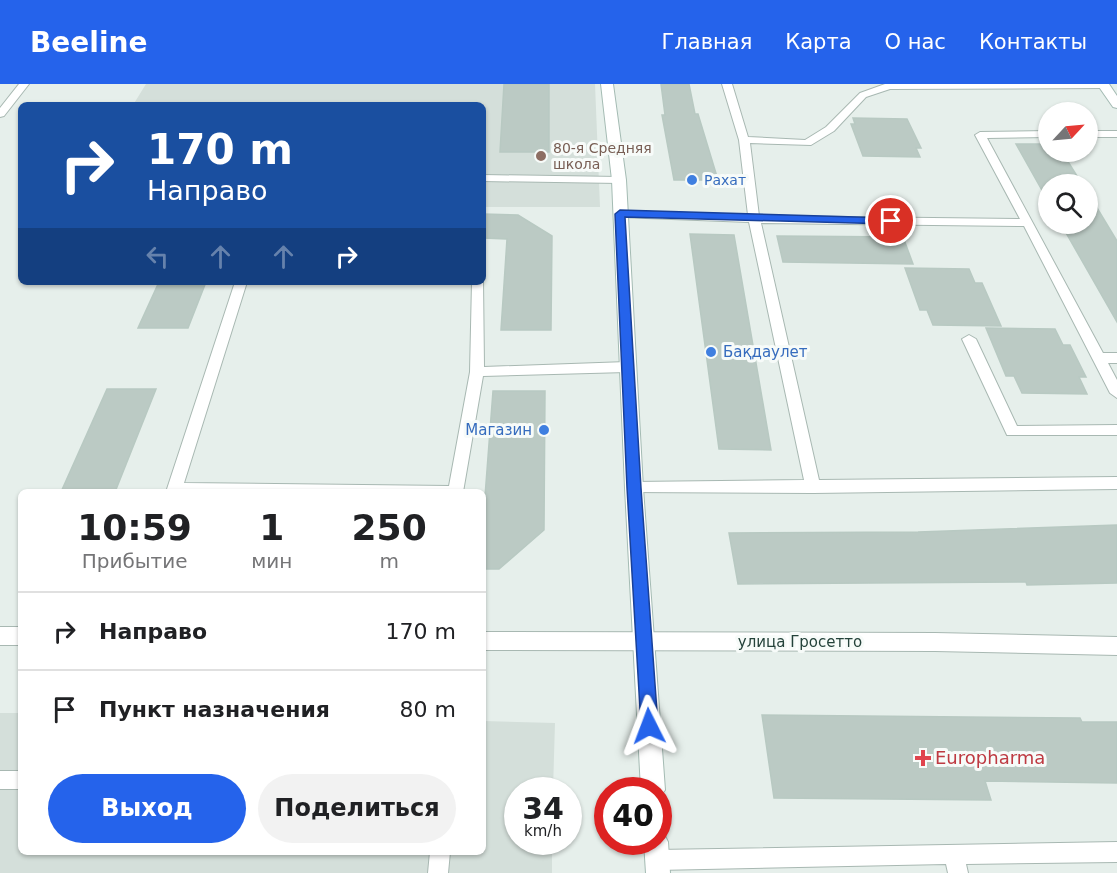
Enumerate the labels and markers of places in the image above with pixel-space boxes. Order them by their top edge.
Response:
place label: 80-я Средняя школа [553,140,652,172]
marker: 80-я Средняя школа [534,149,548,163]
place label: Рахат [704,172,746,188]
marker: Рахат [685,173,699,187]
pin [865,195,916,246]
place label: Бақдаулет [723,343,808,361]
marker: Бақдаулет [704,345,718,359]
place label: Магазин [465,421,532,439]
marker: Магазин [537,423,551,437]
place label: Europharma [935,747,1045,768]
marker: Europharma [916,751,930,765]

